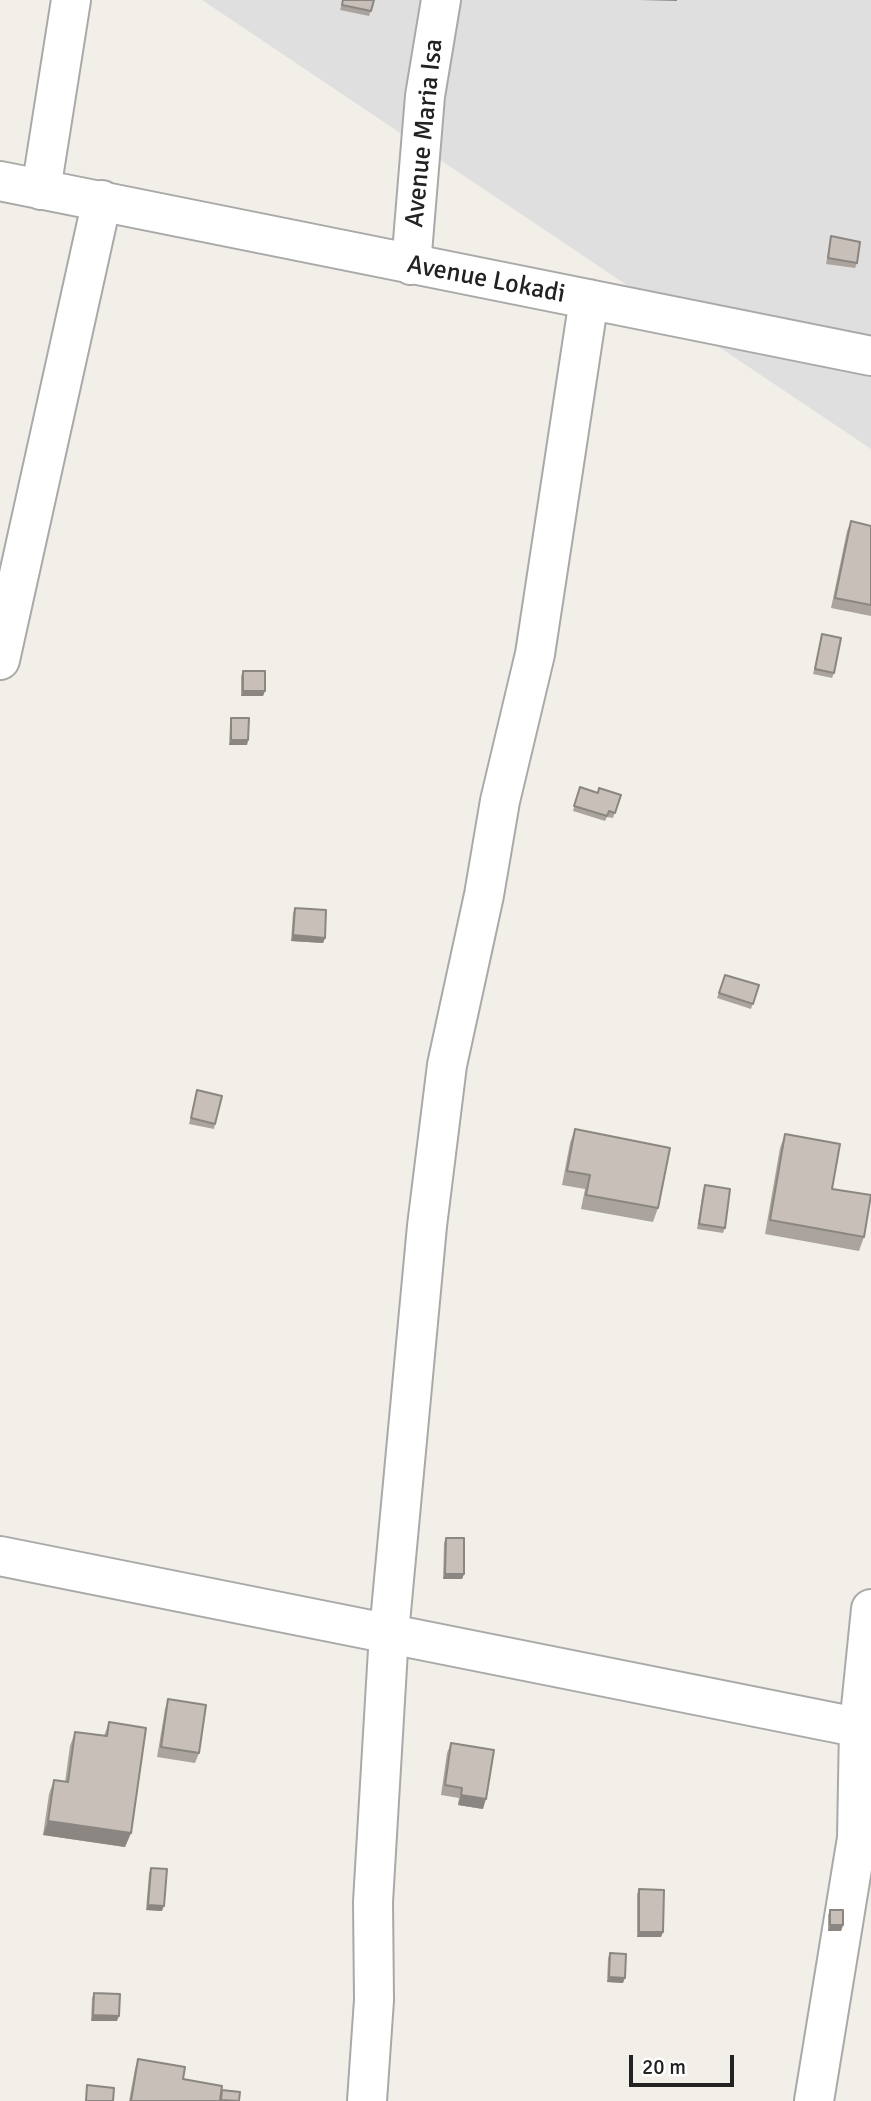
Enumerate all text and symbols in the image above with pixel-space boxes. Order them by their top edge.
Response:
street label: Avenue Maria Isa [400,37,450,229]
street label: Avenue Lokadi [404,249,568,311]
scale bar [633,2042,738,2086]
text: 20 m [642,2054,686,2080]

